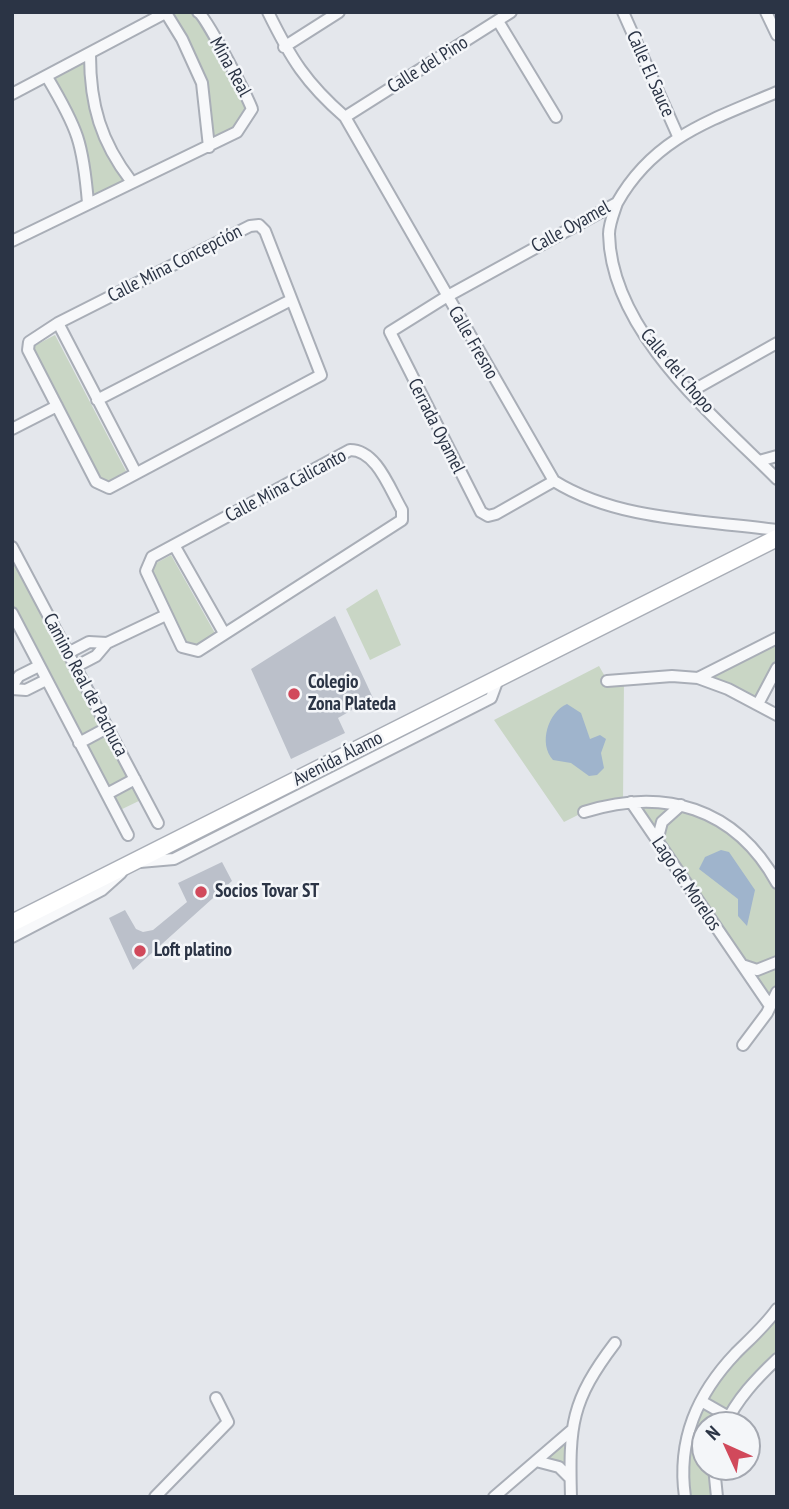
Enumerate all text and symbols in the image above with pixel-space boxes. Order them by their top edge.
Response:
street label: Calle El Sauce [621,27,679,121]
street label: Calle del Pino [384,31,472,99]
street label: Mina Real [204,33,256,101]
street label: Calle Oyamel [528,196,614,258]
street label: Calle Mina Concepción [104,220,246,308]
street label: Calle Fresno [443,302,503,384]
street label: Calle del Chopo [635,324,719,418]
street label: Cerrada Oyamel [402,375,470,477]
street label: Calle Mina Calicanto [222,445,350,527]
street label: Camino Real de Pachuca [38,609,132,761]
place label: Colegio Zona Plateda [308,672,396,716]
marker: Colegio Zona Plateda [286,686,302,702]
street label: Avenida Álamo [289,727,387,791]
street label: Lago de Morelos [646,833,726,935]
place label: Socios Tovar ST [215,881,319,903]
marker: Socios Tovar ST [193,884,209,900]
place label: Loft platino [154,940,232,962]
marker: Loft platino [132,943,148,959]
north arrow [691,1411,761,1481]
text: N [700,1420,725,1445]

